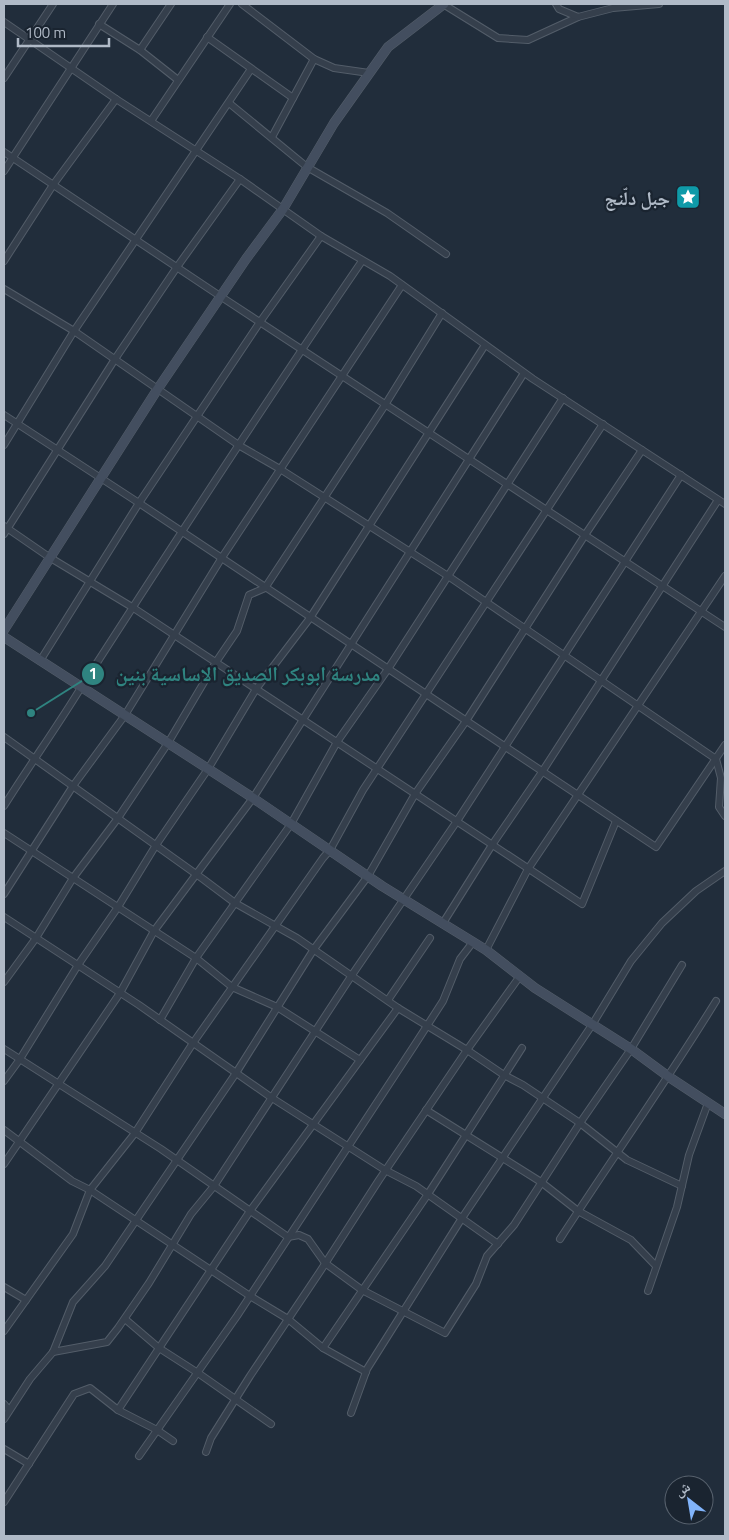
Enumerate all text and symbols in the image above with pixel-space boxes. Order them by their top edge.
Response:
scale bar [18,15,109,47]
text: 100 m [25,21,66,44]
place label: جبل دلّنج [605,183,670,212]
place icon: جبل دلّنج [675,184,701,210]
callout: مدرسة ابوبكر الصديق الاساسية بنين [80,656,390,691]
text: مدرسة ابوبكر الصديق الاساسية بنين [116,658,380,689]
text: 1 [89,662,97,685]
north arrow [664,1475,714,1525]
text: ش [670,1476,694,1501]

